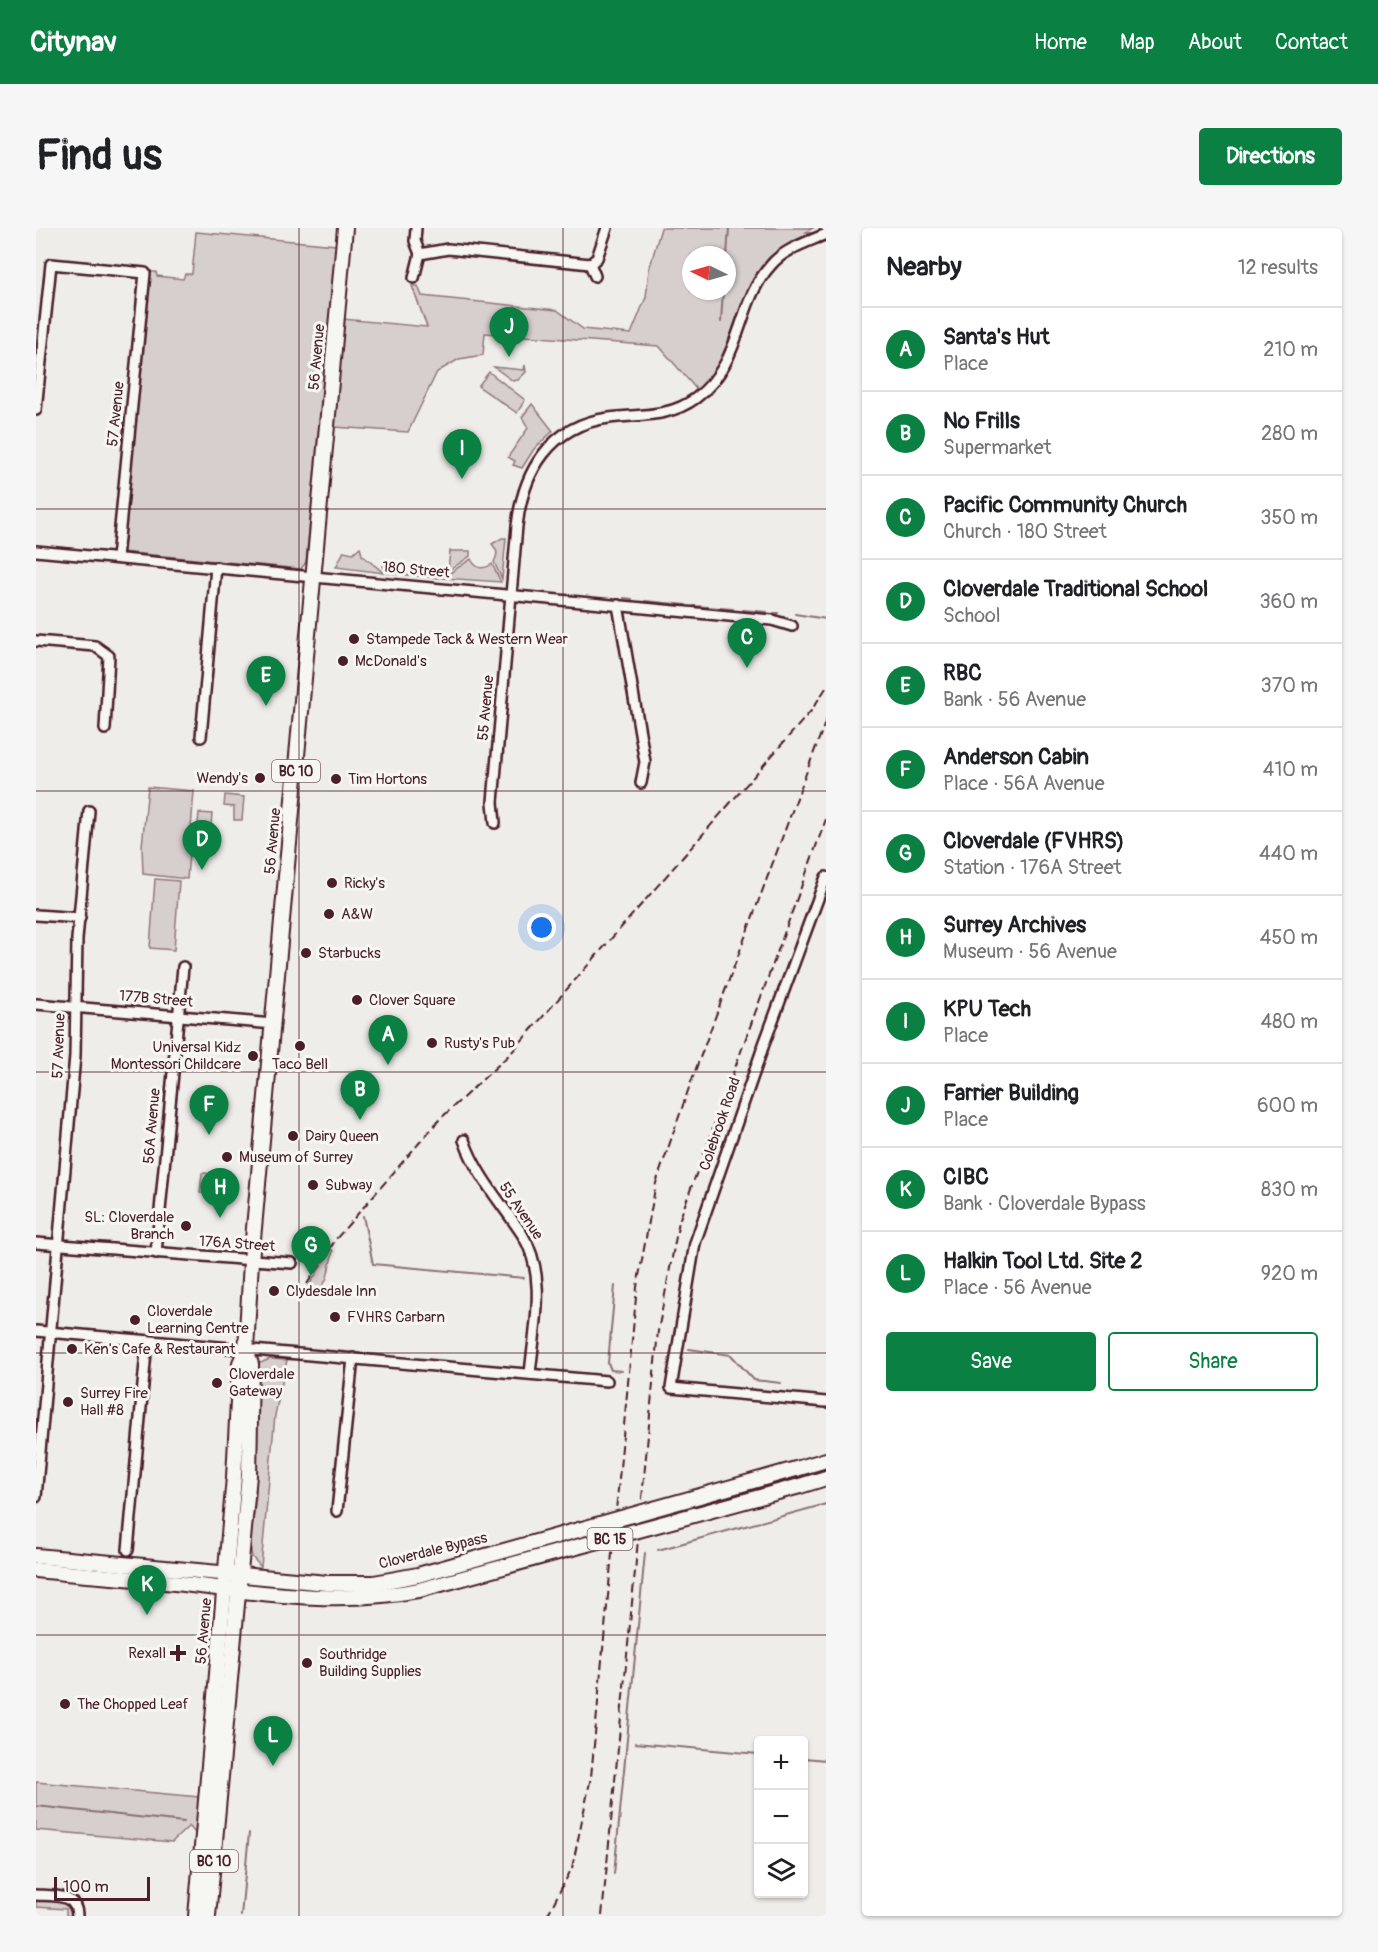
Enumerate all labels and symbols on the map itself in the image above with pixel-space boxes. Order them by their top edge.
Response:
north arrow [682,246,736,300]
pin: J [490,308,528,357]
street label: 56 Avenue [305,323,329,391]
street label: 57 Avenue [103,380,129,448]
pin: I [442,430,482,479]
street label: 180 Street [381,558,451,582]
pin: C [728,618,766,668]
place label: Stampede Tack & Western Wear [366,630,569,649]
marker: Stampede Tack & Western Wear [347,632,361,646]
place label: McDonald's [355,652,427,671]
marker: McDonald's [336,654,350,668]
pin: E [246,656,286,706]
street label: 55 Avenue [474,674,498,742]
road number: BC 10 [272,760,320,782]
place label: Wendy's [197,769,248,788]
place label: Tim Hortons [348,770,427,789]
marker: Wendy's [253,771,267,785]
marker: Tim Hortons [329,772,343,786]
street label: 56 Avenue [261,807,285,875]
pin: D [182,820,222,870]
place label: Ricky's [344,874,385,893]
marker: Ricky's [325,876,339,890]
place label: A&W [341,905,373,924]
marker: A&W [322,907,336,921]
your location [527,913,556,942]
place label: Starbucks [318,944,381,963]
marker: Starbucks [299,946,313,960]
street label: 177B Street [118,986,195,1012]
place label: Clover Square [369,991,456,1010]
marker: Clover Square [350,993,364,1007]
street label: 57 Avenue [48,1012,70,1079]
pin: A [368,1016,408,1065]
place label: Rusty's Pub [444,1034,515,1053]
marker: Rusty's Pub [425,1036,439,1050]
place label: Universal Kidz Montessori Childcare [111,1038,242,1074]
marker: Taco Bell [293,1039,307,1053]
marker: Universal Kidz Montessori Childcare [246,1049,260,1063]
place label: Taco Bell [272,1055,328,1074]
pin: B [340,1070,380,1120]
street label: Colebrook Road [695,1075,745,1173]
pin: F [190,1086,228,1135]
street label: 56A Avenue [139,1087,165,1165]
place label: Dairy Queen [305,1127,379,1146]
marker: Dairy Queen [286,1129,300,1143]
place label: Museum of Surrey [239,1148,354,1167]
marker: Museum of Surrey [220,1150,234,1164]
pin: H [200,1168,240,1218]
place label: Subway [325,1176,373,1195]
marker: Subway [306,1178,320,1192]
street label: 55 Avenue [495,1178,548,1244]
place label: SL: Cloverdale Branch [84,1208,175,1244]
marker: SL: Cloverdale Branch [179,1219,193,1233]
pin: G [292,1226,330,1276]
street label: 176A Street [198,1232,277,1256]
place label: Clydesdale Inn [286,1282,377,1301]
marker: Clydesdale Inn [267,1284,281,1298]
place label: Cloverdale Learning Centre [147,1302,249,1338]
place label: FVHRS Carbarn [347,1308,445,1327]
marker: FVHRS Carbarn [328,1310,342,1324]
marker: Cloverdale Learning Centre [128,1313,142,1327]
place label: Ken's Cafe & Restaurant [84,1340,237,1359]
marker: Ken's Cafe & Restaurant [65,1342,79,1356]
place label: Cloverdale Gateway [229,1365,295,1401]
marker: Cloverdale Gateway [210,1376,224,1390]
place label: Surrey Fire Hall #8 [80,1384,149,1420]
marker: Surrey Fire Hall #8 [61,1395,75,1409]
street label: Cloverdale Bypass [377,1528,489,1574]
road number: BC 15 [588,1528,632,1550]
pin: K [128,1566,166,1615]
street label: 56 Avenue [192,1597,216,1665]
place label: Rexall [128,1644,166,1663]
place label: Southridge Building Supplies [319,1645,422,1681]
marker: Rexall [171,1646,185,1660]
marker: Southridge Building Supplies [300,1656,314,1670]
place label: The Chopped Leaf [77,1695,189,1714]
marker: The Chopped Leaf [58,1697,72,1711]
pin: L [254,1716,292,1766]
road number: BC 10 [190,1850,238,1872]
scale bar [54,1874,150,1902]

